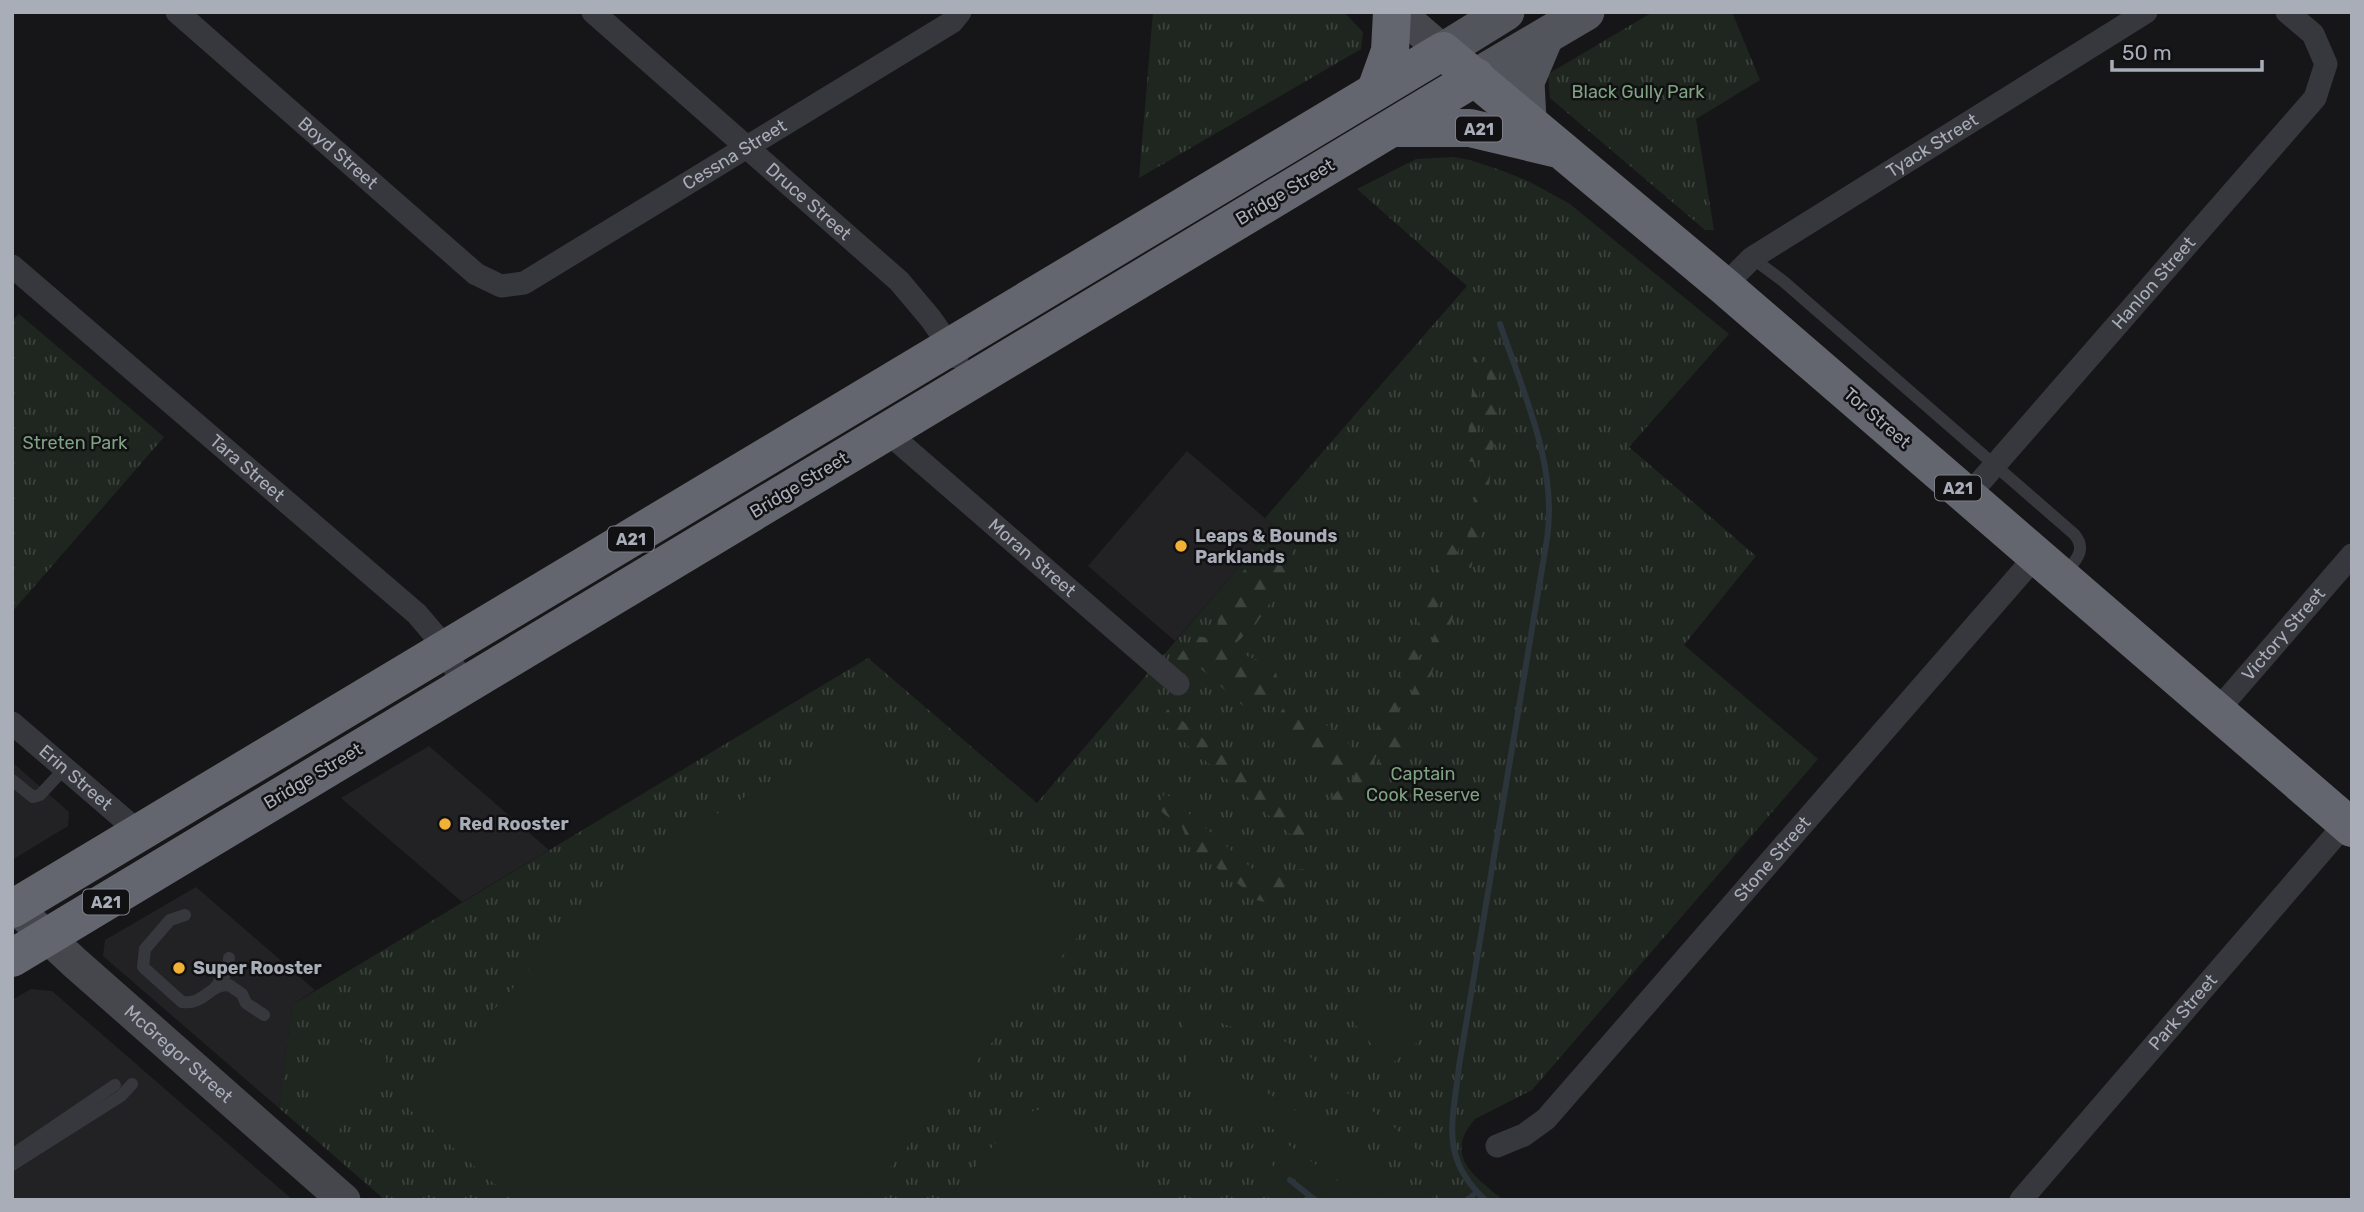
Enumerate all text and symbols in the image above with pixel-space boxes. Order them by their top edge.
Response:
scale bar [2112,28,2262,72]
text: 50 m [2122,40,2172,65]
park label: Black Gully Park [1572,81,1705,103]
street label: Tyack Street [1882,109,1982,182]
street label: Boyd Street [294,112,382,194]
street label: Cessna Street [678,115,791,195]
road number: A21 [1456,116,1502,141]
street label: Bridge Street [1232,154,1338,230]
street label: Druce Street [761,158,856,245]
street label: Hanlon Street [2107,232,2200,334]
street label: Tor Street [1839,383,1915,453]
street label: Tara Street [205,430,289,506]
park label: Streten Park [23,432,128,454]
street label: Bridge Street [746,447,852,523]
road number: A21 [1935,475,1981,500]
street label: Moran Street [984,514,1080,602]
place label: Leaps & Bounds Parklands [1195,525,1337,568]
road number: A21 [608,526,654,552]
marker: Leaps & Bounds Parklands [1173,538,1189,554]
street label: Victory Street [2237,583,2330,685]
street label: Bridge Street [260,738,366,814]
street label: Erin Street [35,740,117,815]
park label: Captain Cook Reserve [1366,763,1480,806]
street label: Stone Street [1729,812,1815,906]
place label: Red Rooster [459,813,569,835]
marker: Red Rooster [437,816,453,832]
road number: A21 [83,890,129,914]
place label: Super Rooster [193,957,322,979]
marker: Super Rooster [171,960,187,976]
street label: Park Street [2144,969,2222,1055]
street label: McGregor Street [120,1000,237,1108]

